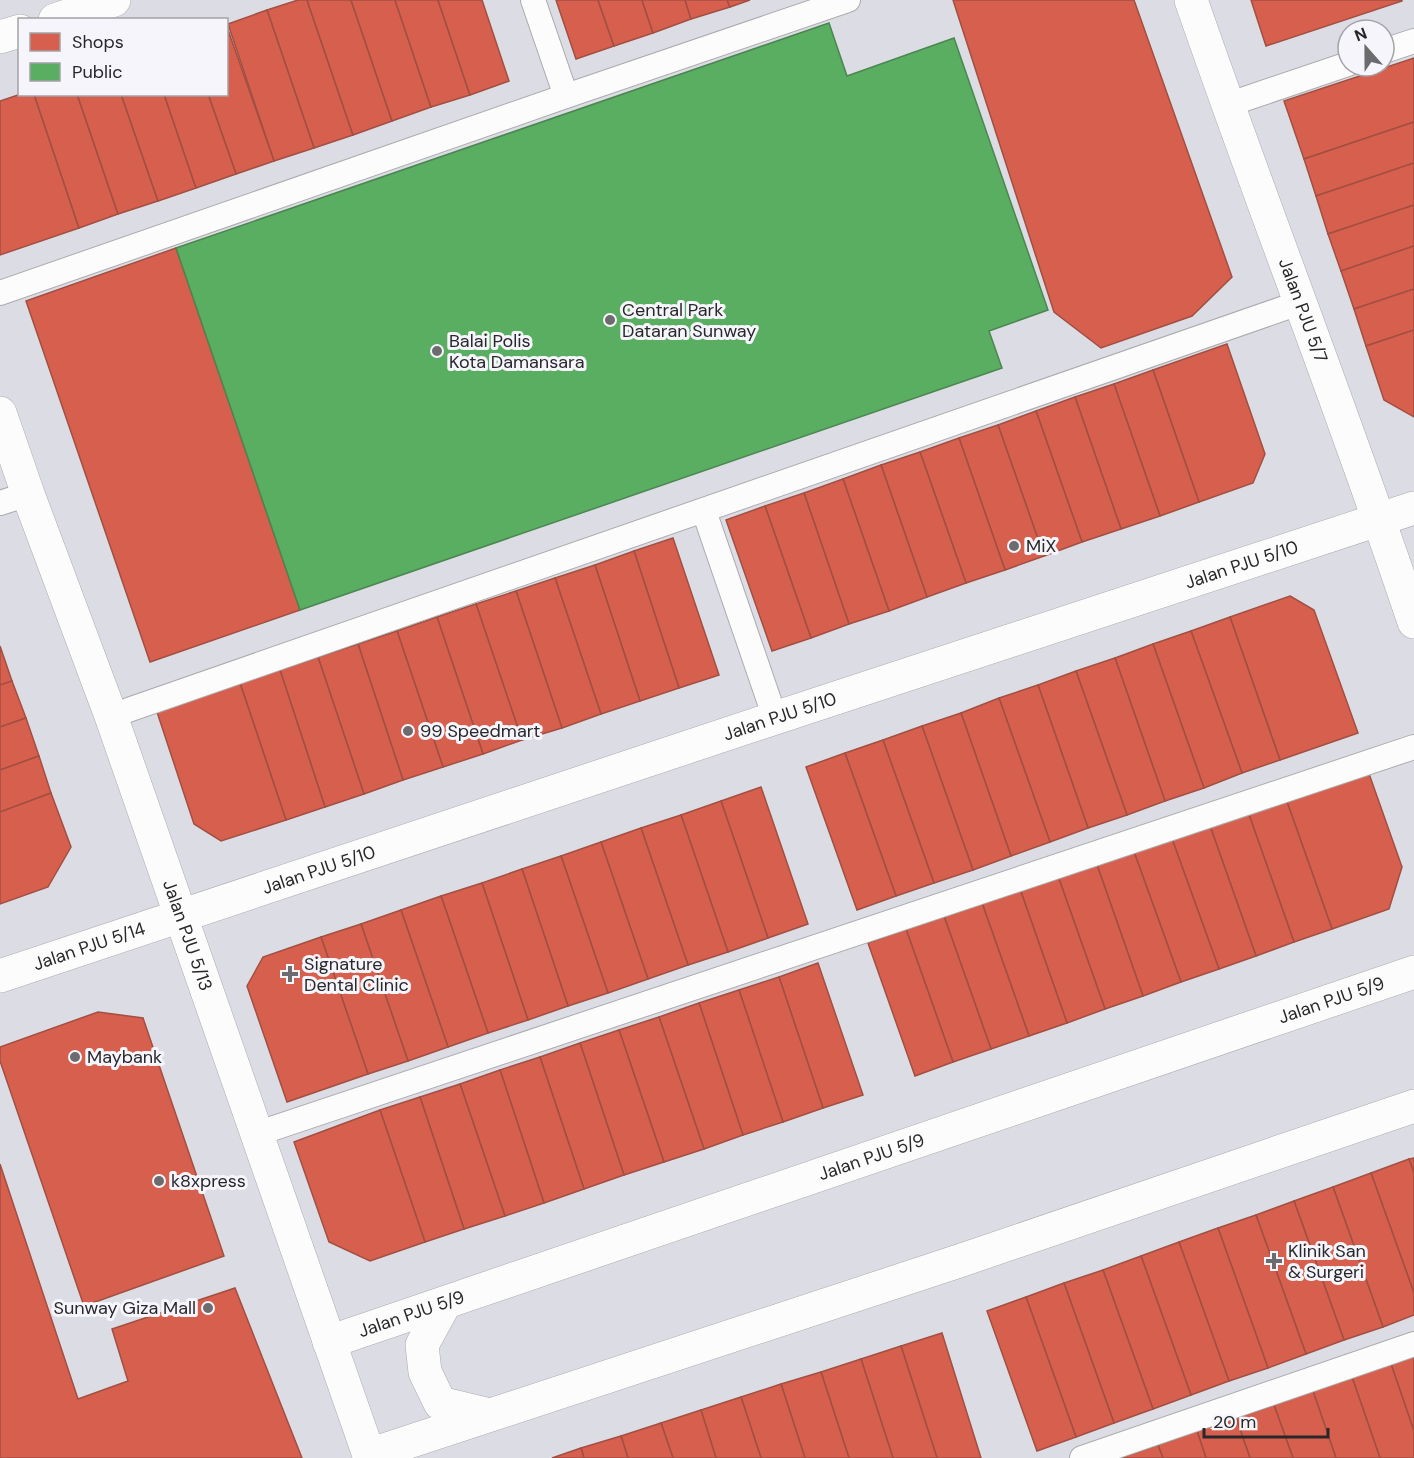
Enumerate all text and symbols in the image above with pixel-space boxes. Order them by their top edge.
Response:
legend [18,18,228,96]
north arrow [1336,18,1396,78]
text: N [1352,23,1370,46]
text: Shops [72,30,124,54]
text: Public [72,60,123,84]
street label: Jalan PJU 5/7 [1273,255,1333,366]
place label: Central Park Dataran Sunway [622,298,756,343]
marker: Central Park Dataran Sunway [603,313,617,327]
place label: Balai Polis Kota Damansara [449,329,585,374]
marker: Balai Polis Kota Damansara [430,344,444,358]
place label: MiX [1026,534,1056,558]
street label: Jalan PJU 5/10 [1182,535,1301,594]
marker: MiX [1007,539,1021,553]
street label: Jalan PJU 5/10 [720,687,840,746]
place label: 99 Speedmart [420,719,540,743]
marker: 99 Speedmart [401,724,415,738]
street label: Jalan PJU 5/10 [259,840,379,900]
street label: Jalan PJU 5/13 [157,876,218,994]
street label: Jalan PJU 5/14 [30,916,148,976]
place label: Signature Dental Clinic [304,952,409,997]
marker: Signature Dental Clinic [281,965,299,983]
street label: Jalan PJU 5/9 [1275,971,1388,1029]
place label: Maybank [87,1045,162,1069]
marker: Maybank [68,1050,82,1064]
street label: Jalan PJU 5/9 [815,1128,928,1186]
place label: k8xpress [171,1169,246,1193]
marker: k8xpress [152,1174,166,1188]
place label: Klinik San & Surgeri [1288,1239,1366,1284]
marker: Klinik San & Surgeri [1265,1252,1283,1270]
street label: Jalan PJU 5/9 [355,1285,468,1343]
place label: Sunway Giza Mall [53,1296,196,1320]
marker: Sunway Giza Mall [201,1301,215,1315]
scale bar [1204,1401,1328,1439]
text: 20 m [1213,1410,1256,1434]

